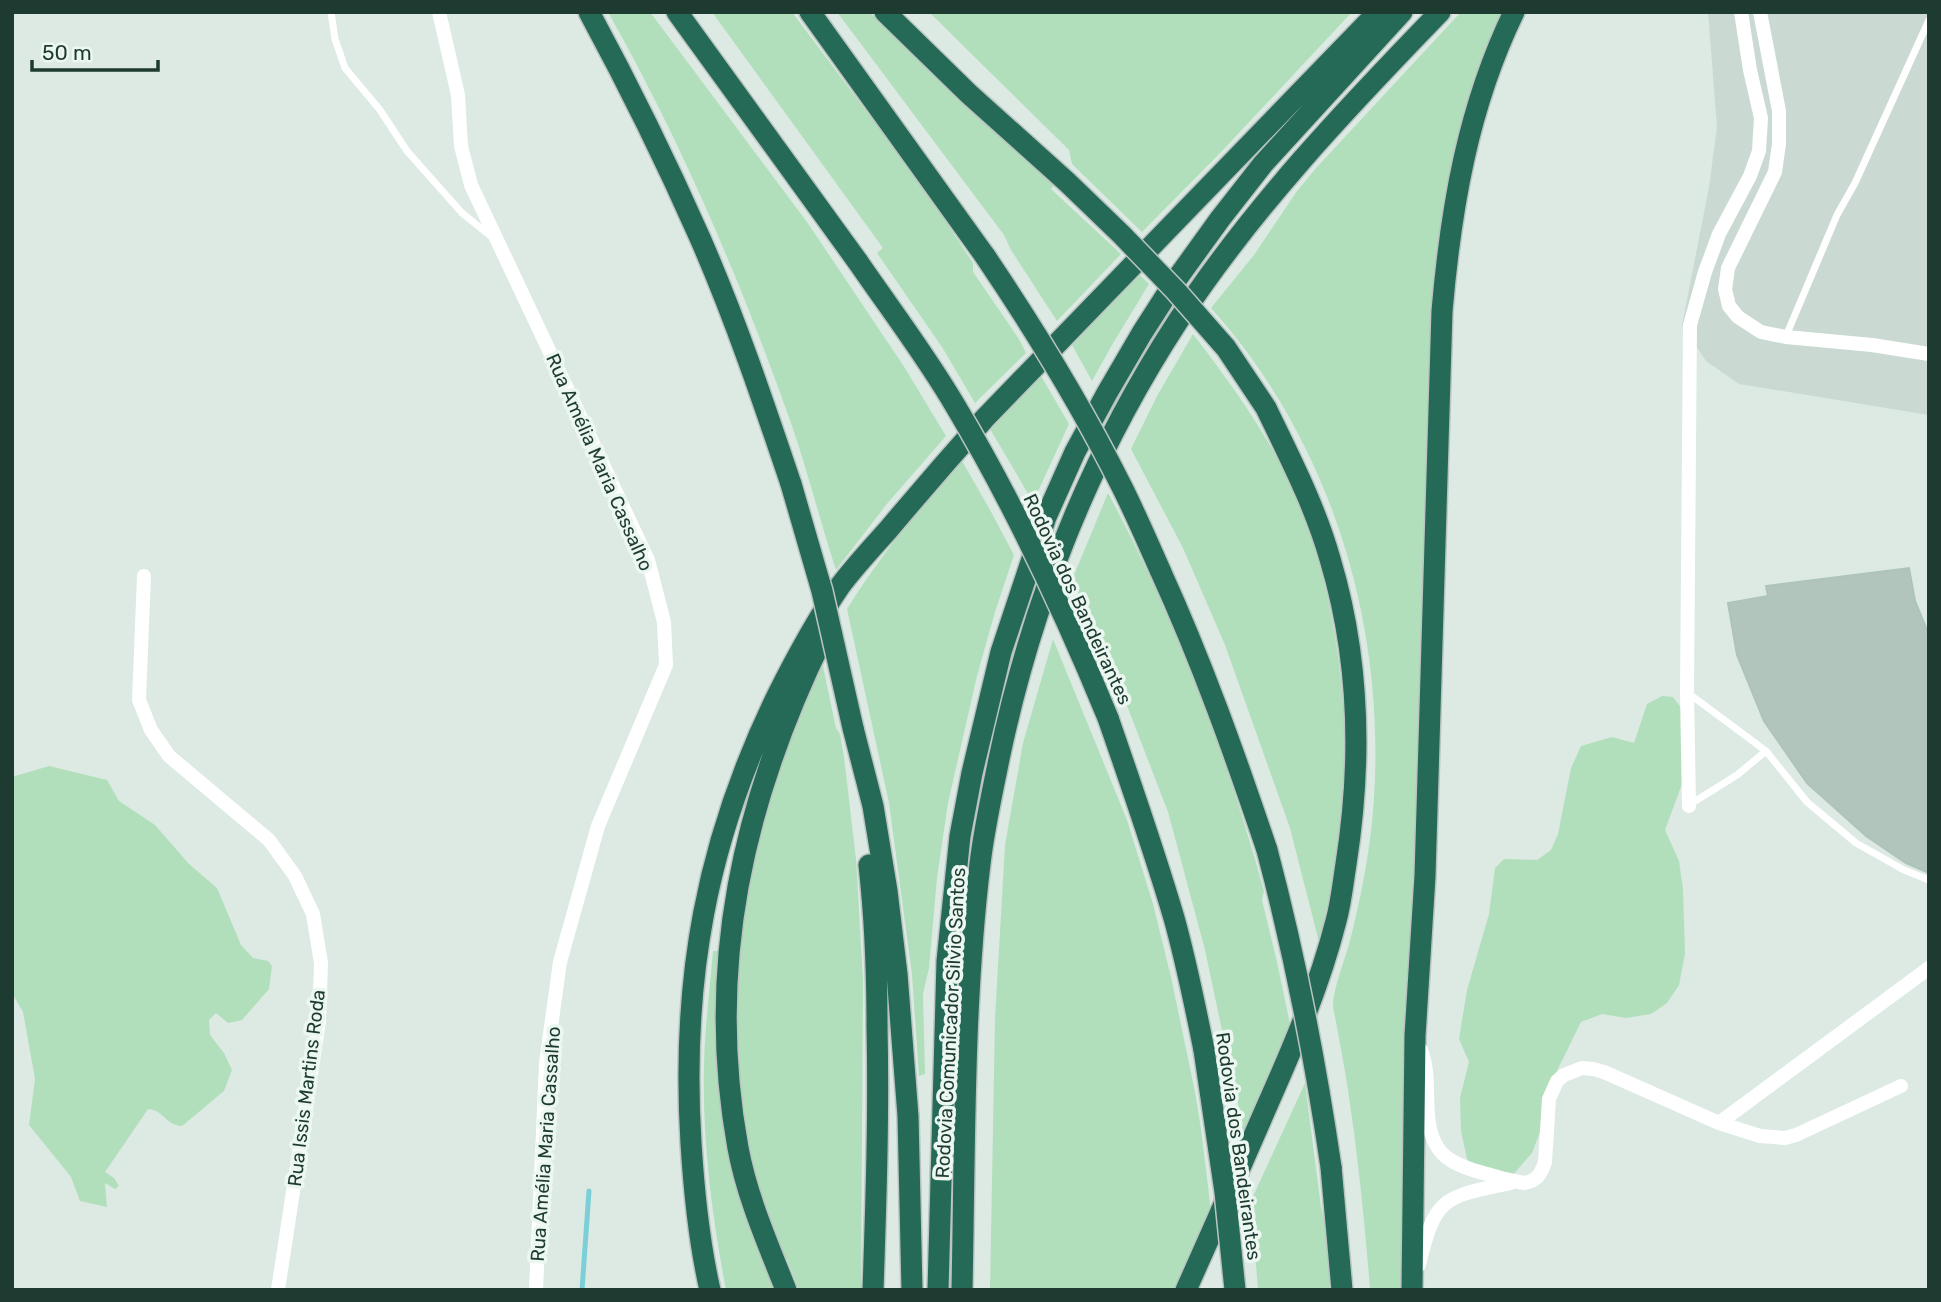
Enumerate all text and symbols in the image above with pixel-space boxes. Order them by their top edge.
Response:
scale bar [32,28,158,72]
text: 50 m [42,40,92,65]
street label: Rua Amélia Maria Cassalho [541,350,658,575]
street label: Rodovia dos Bandeirantes [1019,490,1137,708]
street label: Rodovia Comunicador Silvio Santos [931,867,970,1179]
street label: Rua Issis Martins Roda [283,988,330,1188]
street label: Rua Amélia Maria Cassalho [526,1026,565,1262]
street label: Rodovia dos Bandeirantes [1211,1031,1266,1261]

